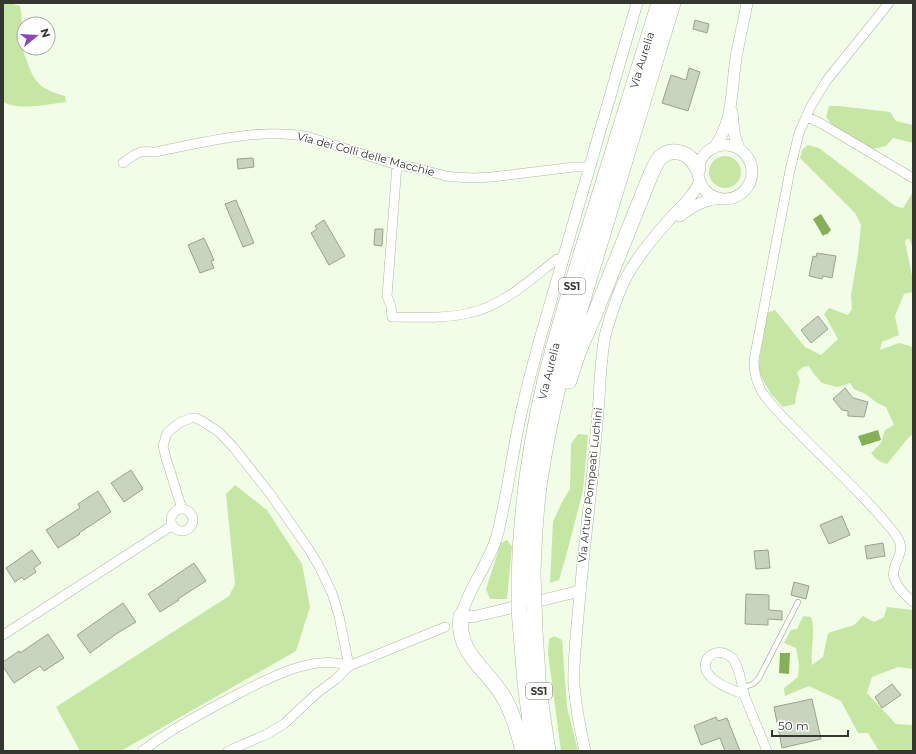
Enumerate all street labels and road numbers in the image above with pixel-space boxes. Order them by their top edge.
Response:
street label: Via Aurelia [627,30,657,90]
street label: Via dei Colli delle Macchie [296,129,437,179]
road number: SS1 [559,278,585,294]
street label: Via Aurelia [535,341,563,401]
street label: Via Arturo Pompeati Luchini [575,407,605,563]
road number: SS1 [526,683,552,699]

